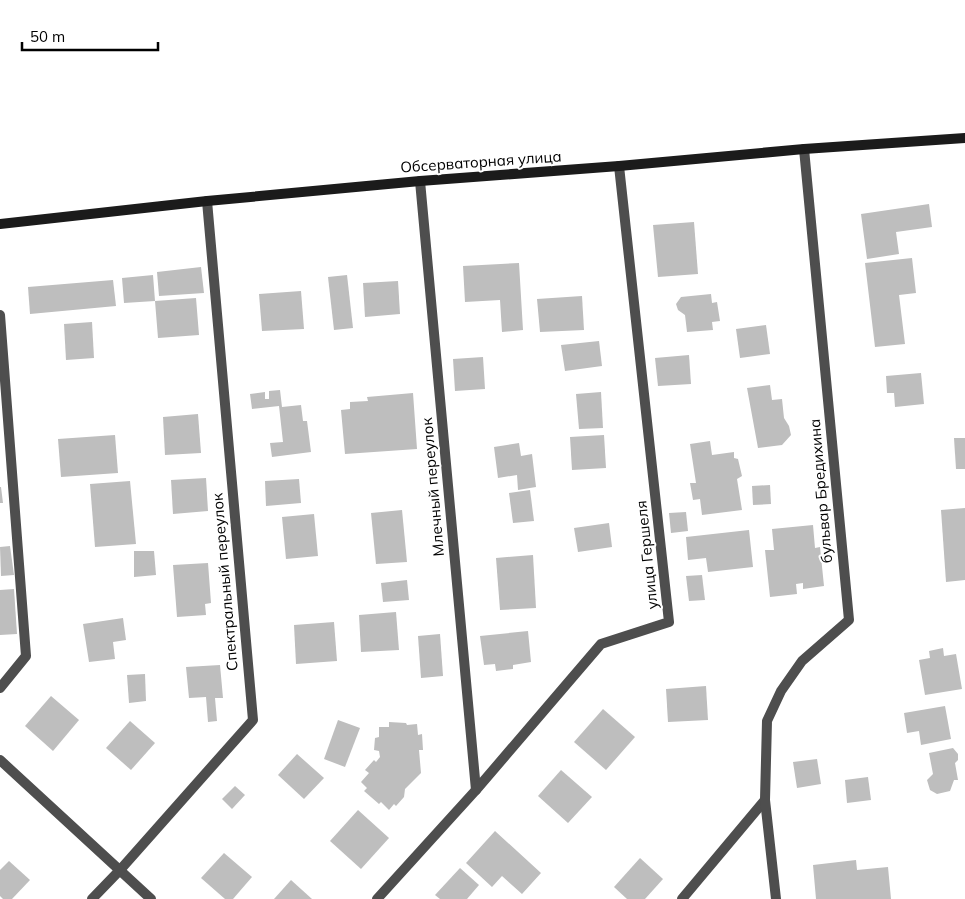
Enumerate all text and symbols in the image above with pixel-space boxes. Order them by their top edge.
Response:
scale bar [22,20,159,52]
text: 50 m [30,27,65,46]
street label: Обсерваторная улица [400,146,562,177]
street label: Млечный переулок [417,416,448,557]
street label: бульвар Бредихина [805,418,836,564]
street label: Спектральный переулок [207,491,242,672]
street label: улица Гершеля [631,500,662,610]

